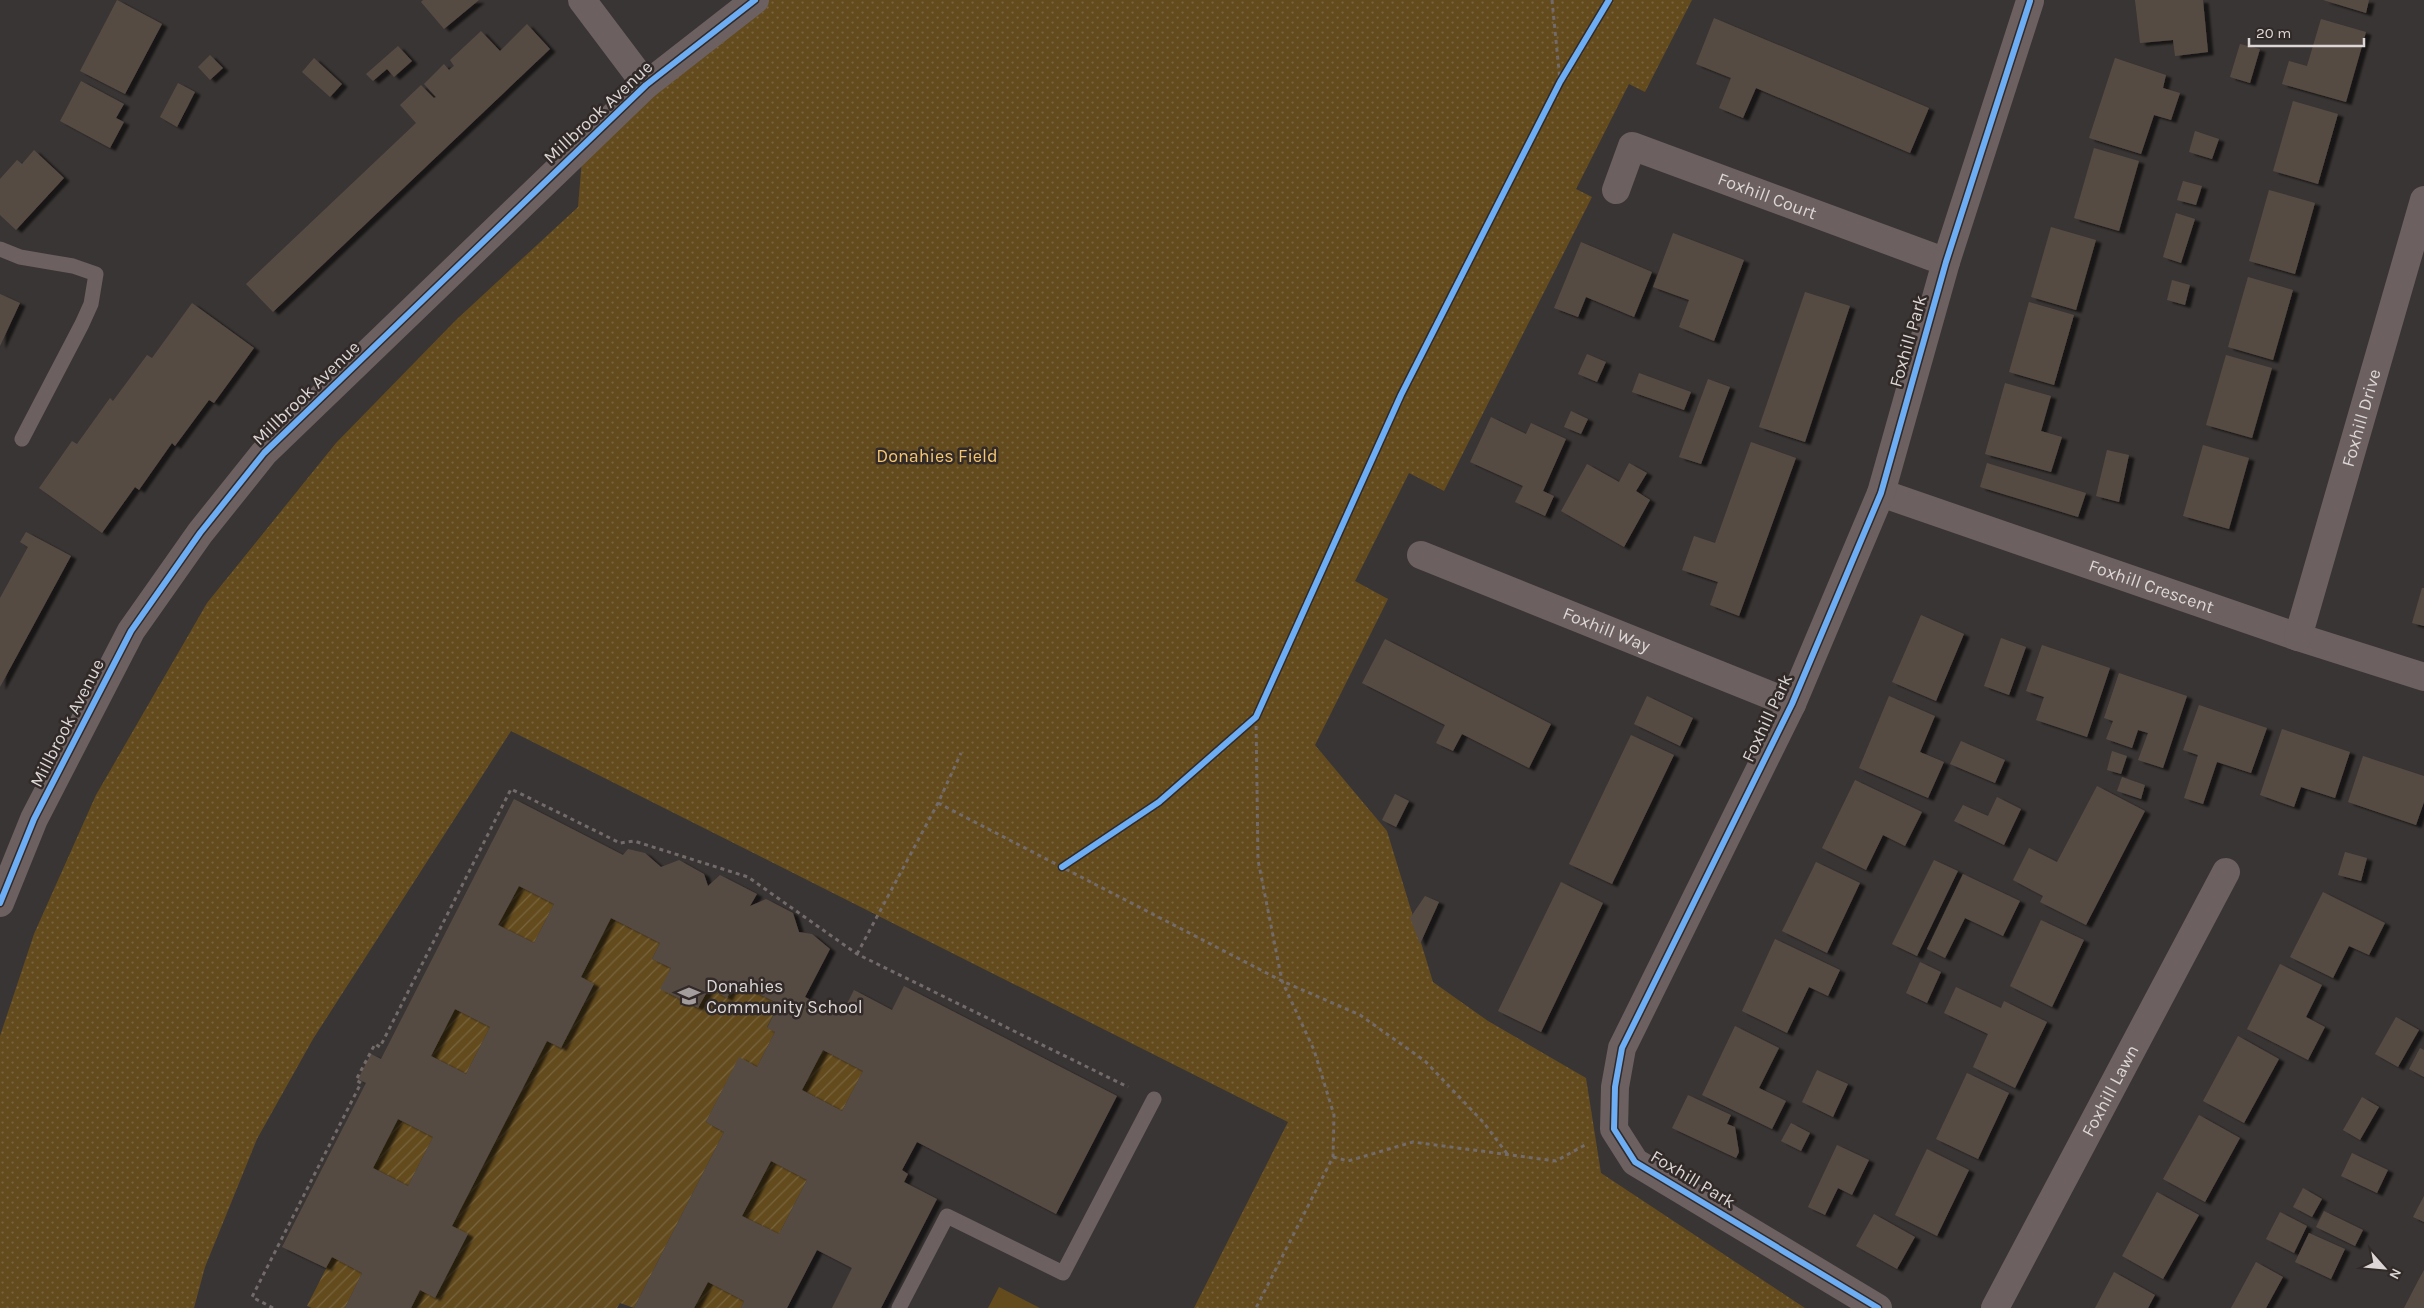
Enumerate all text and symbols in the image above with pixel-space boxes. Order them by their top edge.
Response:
scale bar [2249,15,2364,47]
text: 20 m [2256,24,2291,42]
street label: Millbrook Avenue [539,56,657,168]
street label: Foxhill Court [1715,168,1820,224]
street label: Foxhill Park [1884,292,1932,390]
street label: Millbrook Avenue [248,336,364,450]
street label: Foxhill Drive [2337,366,2386,469]
park label: Donahies Field [876,445,998,467]
street label: Foxhill Crescent [2086,555,2217,618]
street label: Foxhill Way [1560,602,1654,657]
street label: Millbrook Avenue [25,655,109,791]
street label: Foxhill Park [1737,670,1797,766]
place label: Donahies Community School [706,975,863,1018]
school or university icon: Donahies Community School [676,983,702,1009]
street label: Foxhill Lawn [2077,1041,2144,1140]
street label: Foxhill Park [1647,1145,1739,1213]
north arrow [2359,1243,2409,1293]
text: N [2385,1265,2405,1282]

